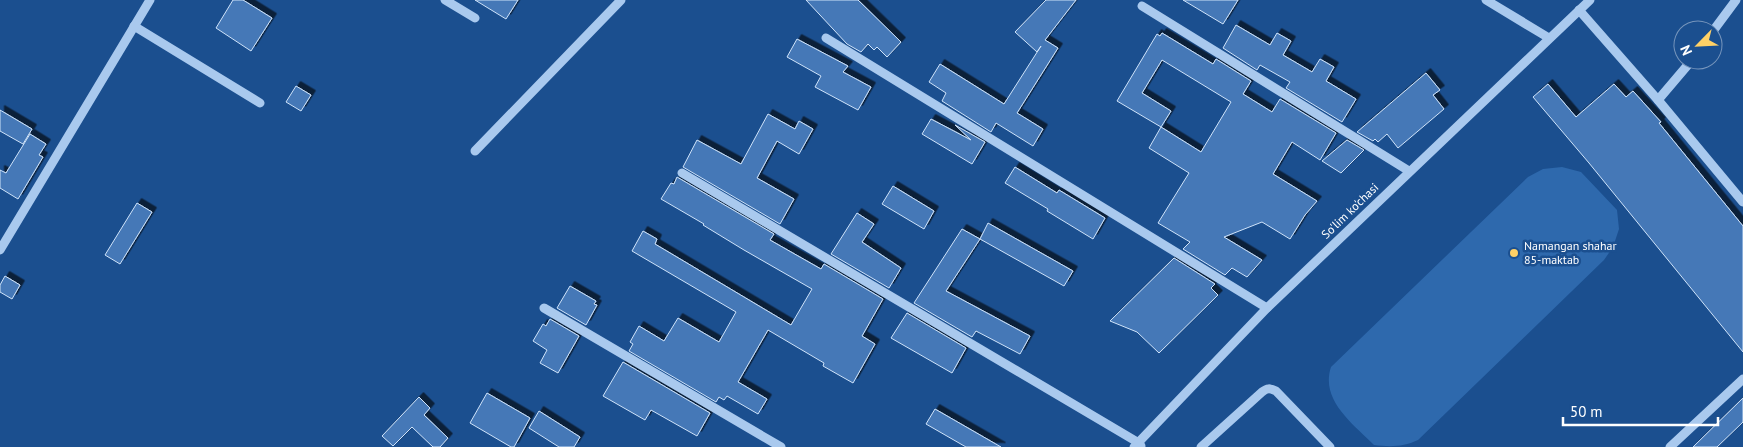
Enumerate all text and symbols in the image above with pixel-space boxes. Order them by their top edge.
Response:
north arrow [1673,20,1723,70]
text: N [1676,42,1696,58]
street label: So'lim ko'chasi [1318,180,1381,242]
place label: Namangan shahar 85-maktab [1524,238,1617,267]
marker: Namangan shahar 85-maktab [1508,247,1520,259]
scale bar [1563,394,1718,426]
text: 50 m [1570,402,1603,421]

